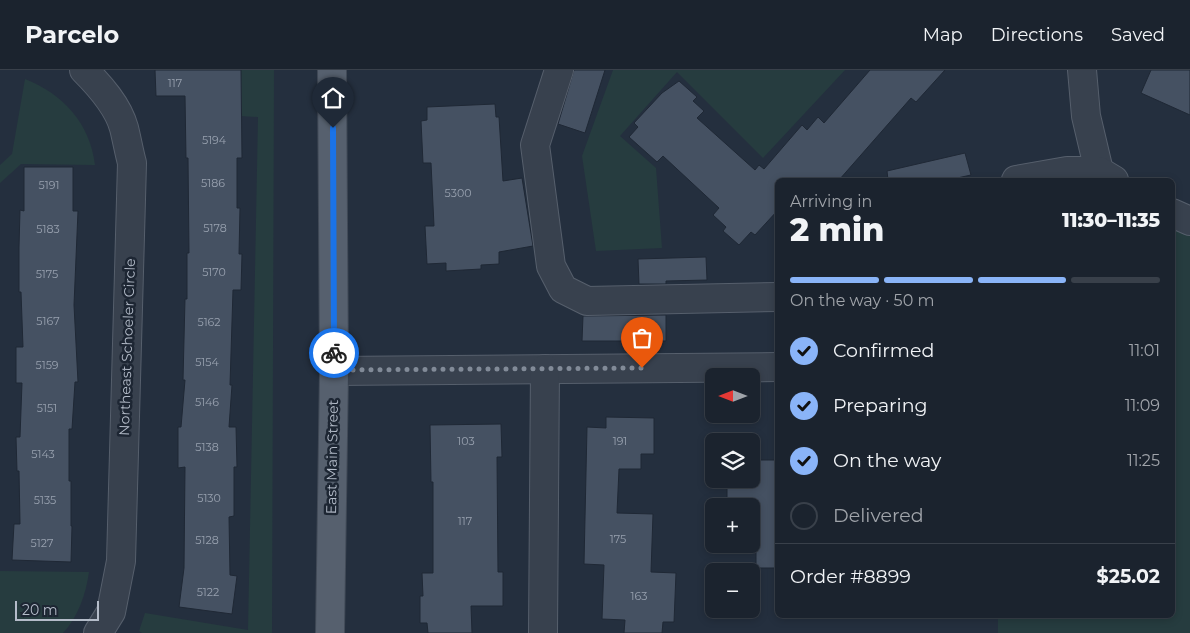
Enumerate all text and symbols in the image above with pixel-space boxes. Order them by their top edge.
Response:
text: Parcelo [25,20,119,49]
text: Map [923,24,963,46]
text: Directions [991,24,1083,46]
text: Saved [1111,24,1165,46]
house number: 117 [168,76,182,90]
pin [312,77,354,128]
icon: home [319,84,347,112]
house number: 5194 [202,133,227,147]
house number: 5186 [201,176,225,190]
house number: 5191 [39,178,59,192]
house number: 5300 [445,186,471,200]
text: Arriving in [790,192,872,211]
text: 11:30–11:35 [1062,209,1160,232]
text: 2 min [790,210,884,249]
house number: 5178 [203,221,227,235]
house number: 5183 [36,222,60,236]
street label: Northeast Schoeler Circle [115,258,139,436]
house number: 5170 [202,265,226,279]
house number: 5175 [36,267,58,281]
text: On the way · 50 m [790,291,934,310]
house number: 5167 [36,314,60,328]
house number: 5162 [197,315,221,329]
pin [621,317,663,368]
icon: bag [628,324,656,352]
courier [309,328,359,378]
icon: check [790,337,818,365]
icon: bike [320,339,348,367]
text: Confirmed [833,339,934,362]
text: 11:01 [1129,341,1160,360]
house number: 5154 [195,355,220,369]
house number: 5159 [35,358,59,372]
north arrow [705,368,760,422]
map controls [705,368,760,618]
icon: check [790,392,818,420]
text: Preparing [833,394,928,417]
house number: 5146 [195,395,219,409]
text: 11:09 [1125,396,1160,415]
street label: East Main Street [322,399,342,514]
house number: 5151 [37,401,57,415]
button: layers [705,433,760,488]
house number: 103 [457,434,475,448]
house number: 191 [613,434,627,448]
house number: 5138 [195,440,219,454]
house number: 5143 [31,447,55,461]
icon: check [790,447,818,475]
text: On the way [833,449,941,472]
text: 11:25 [1127,451,1160,470]
house number: 5130 [197,491,221,505]
house number: 5135 [34,493,56,507]
button: + [705,498,760,553]
text: Delivered [833,504,924,527]
house number: 117 [458,514,472,528]
house number: 175 [610,532,626,546]
house number: 5128 [195,533,219,547]
house number: 5127 [31,536,53,550]
button: − [705,563,760,618]
text: Order #8899 [790,565,911,588]
text: $25.02 [1097,565,1160,588]
house number: 5122 [197,585,219,599]
house number: 163 [631,589,647,603]
scale bar [15,598,99,621]
text: 20 m [22,601,58,619]

